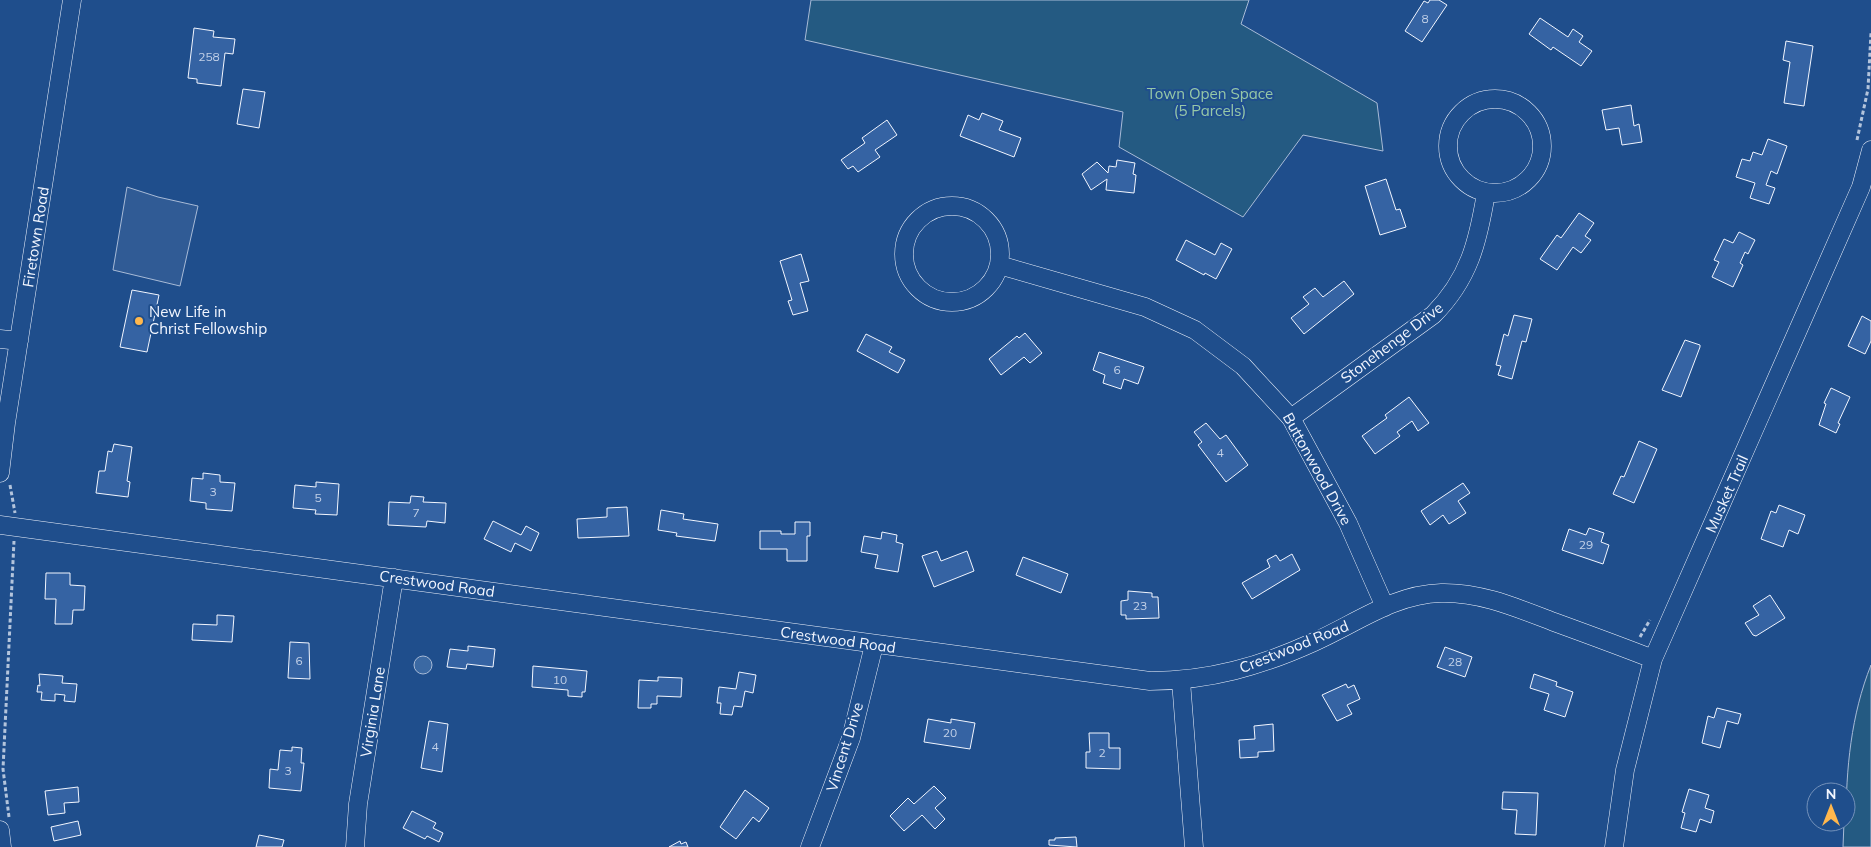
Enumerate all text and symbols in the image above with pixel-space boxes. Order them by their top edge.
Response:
house number: 8 [1421,11,1429,26]
house number: 258 [198,49,220,64]
park label: Town Open Space (5 Parcels) [1147,84,1273,120]
street label: Firetown Road [18,185,53,289]
street label: Stonehenge Drive [1337,298,1447,387]
place label: New Life in Christ Fellowship [149,302,267,338]
marker: New Life in Christ Fellowship [133,315,145,327]
house number: 6 [1113,362,1121,377]
street label: Buttonwood Drive [1279,409,1356,528]
house number: 4 [1216,445,1224,460]
street label: Musket Trail [1701,452,1752,536]
house number: 3 [209,484,217,499]
house number: 5 [314,490,322,505]
house number: 7 [412,505,420,520]
house number: 29 [1579,537,1593,552]
street label: Crestwood Road [378,566,496,601]
house number: 23 [1133,598,1147,613]
street label: Crestwood Road [1236,616,1351,677]
street label: Crestwood Road [779,622,897,657]
house number: 6 [295,653,303,668]
house number: 28 [1448,654,1462,669]
street label: Virginia Lane [356,665,389,759]
house number: 10 [553,672,567,687]
street label: Vincent Drive [822,700,867,794]
house number: 20 [943,725,957,740]
house number: 4 [431,739,439,754]
house number: 2 [1098,745,1106,760]
house number: 3 [284,763,292,778]
north arrow [1806,782,1856,832]
text: N [1826,785,1836,803]

